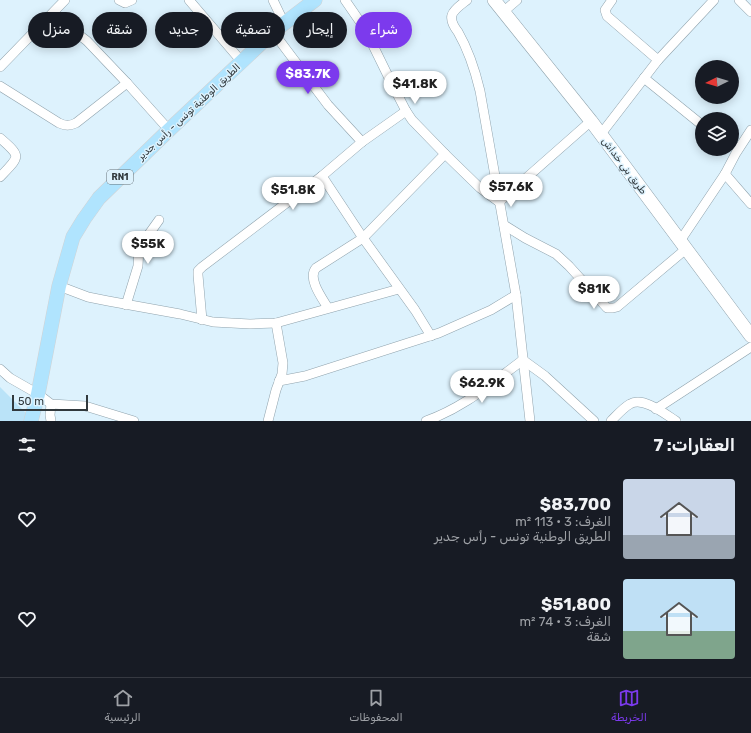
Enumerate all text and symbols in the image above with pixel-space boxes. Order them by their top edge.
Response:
chip: منزل [28,12,84,48]
chip: شقة [92,12,147,48]
chip: جديد [155,12,213,48]
chip: تصفية [221,12,285,48]
chip: إيجار [293,12,347,48]
chip: شراء [355,12,412,48]
north arrow [695,60,739,104]
map controls [695,60,739,156]
street label: الطريق الوطنية تونس - رأس جدير [134,61,243,163]
pin: $83.7K [275,61,341,95]
text: $83.7K [285,66,331,81]
pin: $41.8K [382,71,448,105]
text: $41.8K [393,76,437,91]
button: layers [695,112,739,156]
street label: طريق بني خداش [597,135,649,198]
road number: RN1 [107,170,133,184]
pin: $57.6K [478,174,544,208]
pin: $51.8K [260,177,326,211]
text: $57.6K [489,179,533,194]
text: $51.8K [271,182,315,197]
pin: $55K [124,231,172,265]
text: $55K [131,236,165,251]
pin: $81K [570,276,618,310]
text: $81K [578,281,610,296]
pin: $62.9K [449,370,515,404]
text: $62.9K [459,375,505,390]
scale bar [12,393,88,412]
text: 50 m [18,395,44,408]
icon: filters [16,434,38,456]
text: العقارات: 7 [653,435,735,455]
text: $83,700 [540,494,611,514]
icon: home [655,495,703,543]
icon: heart [16,508,38,530]
text: الغرف: 3 · 113 m² [515,514,611,529]
text: الطريق الوطنية تونس - رأس جدير [434,529,611,544]
text: $51,800 [541,594,611,614]
icon: home [655,595,703,643]
icon: heart [16,608,38,630]
text: الغرف: 3 · 74 m² [519,614,611,629]
text: شقة [586,629,611,644]
tab: الرئيسية [104,687,141,724]
tab: المحفوظات [349,687,403,724]
tab: الخريطة [611,687,647,724]

